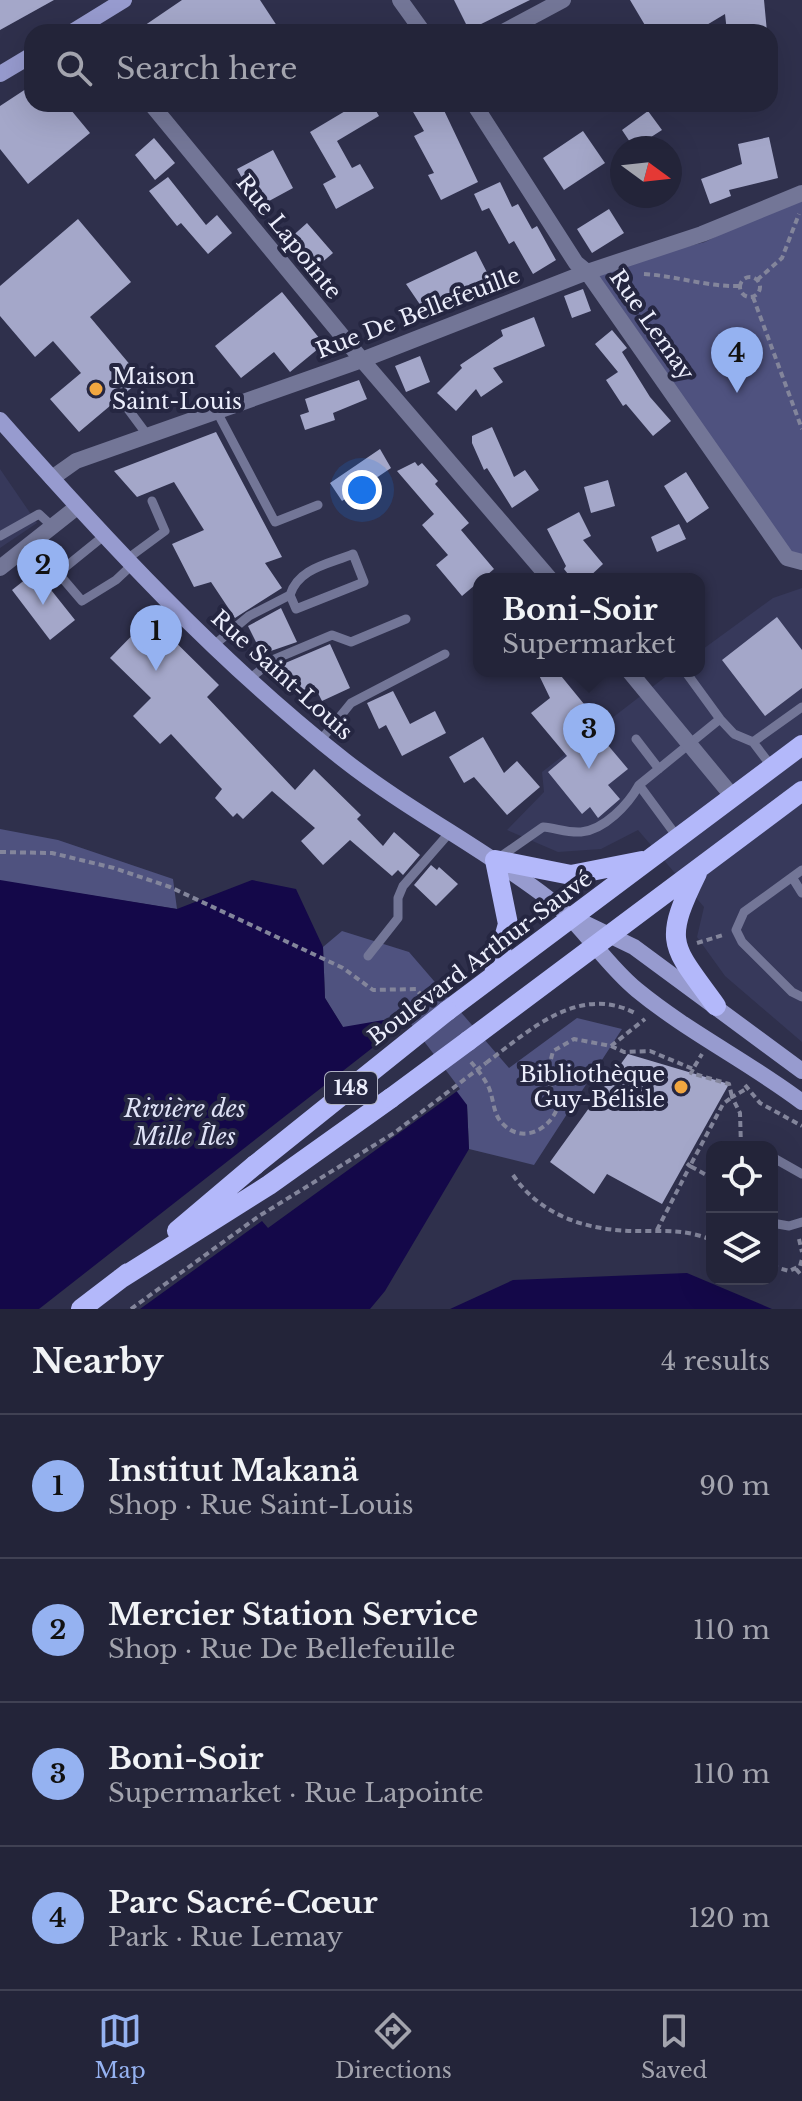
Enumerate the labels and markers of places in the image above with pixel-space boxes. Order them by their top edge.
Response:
pin: 4 [711,327,763,393]
place label: Maison Saint-Louis [112,363,242,415]
marker: Maison Saint-Louis [87,380,105,398]
pin: 2 [17,539,69,605]
pin: 1 [130,605,182,671]
pin: 3 [563,703,615,769]
place label: Bibliothèque Guy-Bélisle [519,1061,665,1113]
marker: Bibliothèque Guy-Bélisle [672,1078,690,1096]

